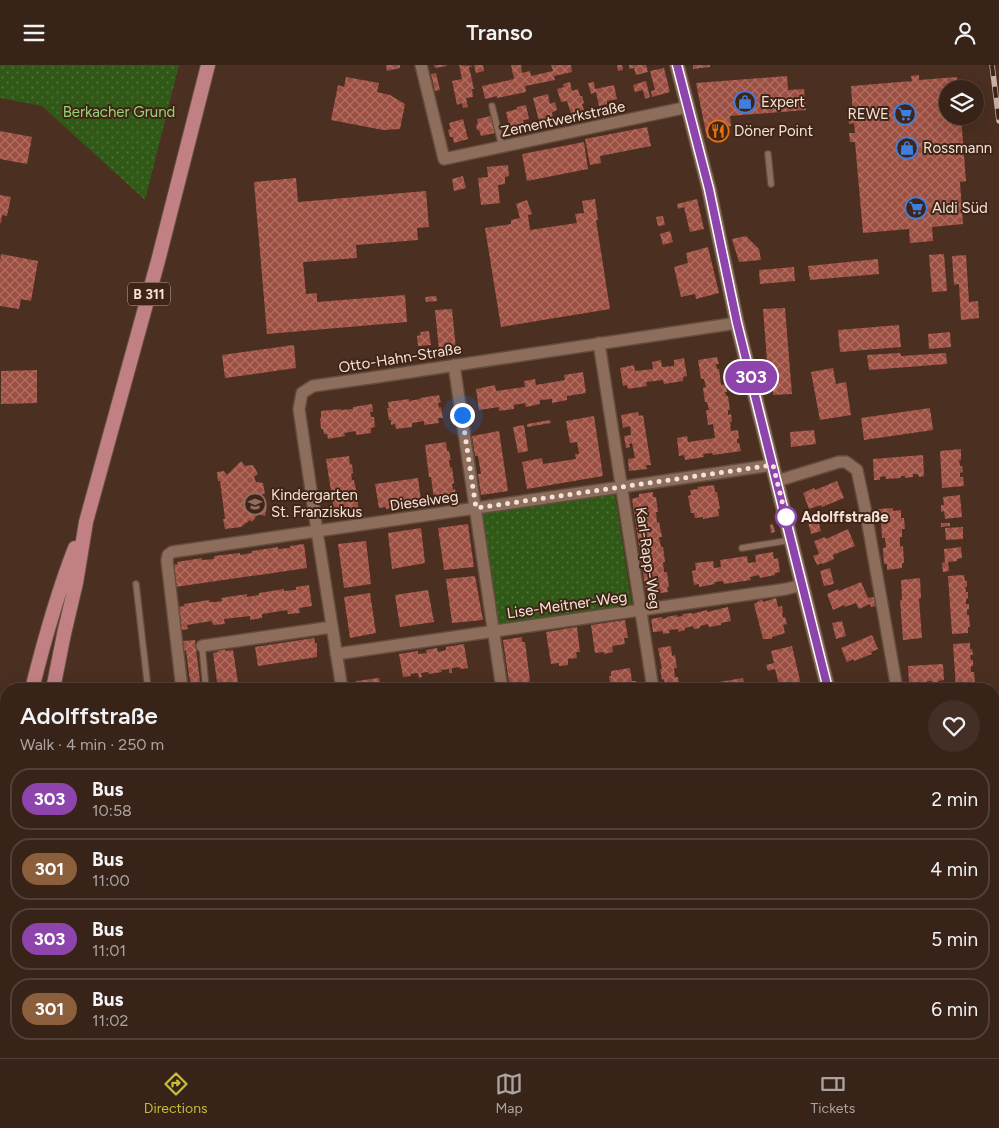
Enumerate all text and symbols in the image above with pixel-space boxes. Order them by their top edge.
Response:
icon: menu [20,19,48,47]
text: Transo [466,19,533,46]
icon: person [951,19,979,47]
map controls [939,80,984,125]
button: layers [939,80,984,125]
shop icon: Expert [733,90,757,114]
place label: Expert [761,93,805,111]
street label: Zementwerkstraße [499,97,627,141]
supermarket icon: REWE [893,102,917,126]
park label: Berkacher Grund [63,103,175,121]
place label: REWE [847,105,889,123]
restaurant icon: Döner Point [706,119,730,143]
place label: Döner Point [734,122,813,140]
shop icon: Rossmann [895,136,919,160]
place label: Rossmann [923,139,992,157]
supermarket icon: Aldi Süd [904,196,928,220]
place label: Aldi Süd [932,199,988,217]
road number: B 311 [128,283,170,305]
street label: Otto-Hahn-Straße [337,339,463,377]
line badge: 303 [722,361,780,393]
text: 303 [735,366,767,388]
your location [450,403,475,428]
place label: Kindergarten St. Franziskus [271,486,362,521]
street label: Dieselweg [389,487,459,515]
school or university icon: Kindergarten St. Franziskus [243,492,267,516]
street label: Karl-Rapp-Weg [632,506,664,610]
marker: Adolffstraße [775,506,797,528]
place label: Adolffstraße [801,508,889,526]
street label: Lise-Meitner-Weg [506,588,628,622]
button: heart [928,700,980,752]
text: Adolffstraße [20,701,158,730]
text: Walk · 4 min · 250 m [20,735,164,754]
text: Bus [92,778,123,801]
text: 303 [34,788,65,810]
text: 2 min [932,788,978,811]
text: 10:58 [92,801,132,820]
text: Bus [92,848,123,871]
text: 301 [35,858,64,880]
text: 4 min [930,858,978,881]
text: 11:00 [92,871,130,890]
text: Bus [92,918,123,941]
text: 303 [34,928,65,950]
text: 5 min [931,928,978,951]
text: 11:01 [92,941,126,960]
text: Bus [92,988,123,1011]
text: 301 [35,998,64,1020]
text: 6 min [931,998,978,1021]
text: 11:02 [92,1011,128,1030]
tab: Directions [144,1070,208,1117]
tab: Map [495,1070,523,1117]
tab: Tickets [811,1070,855,1117]

